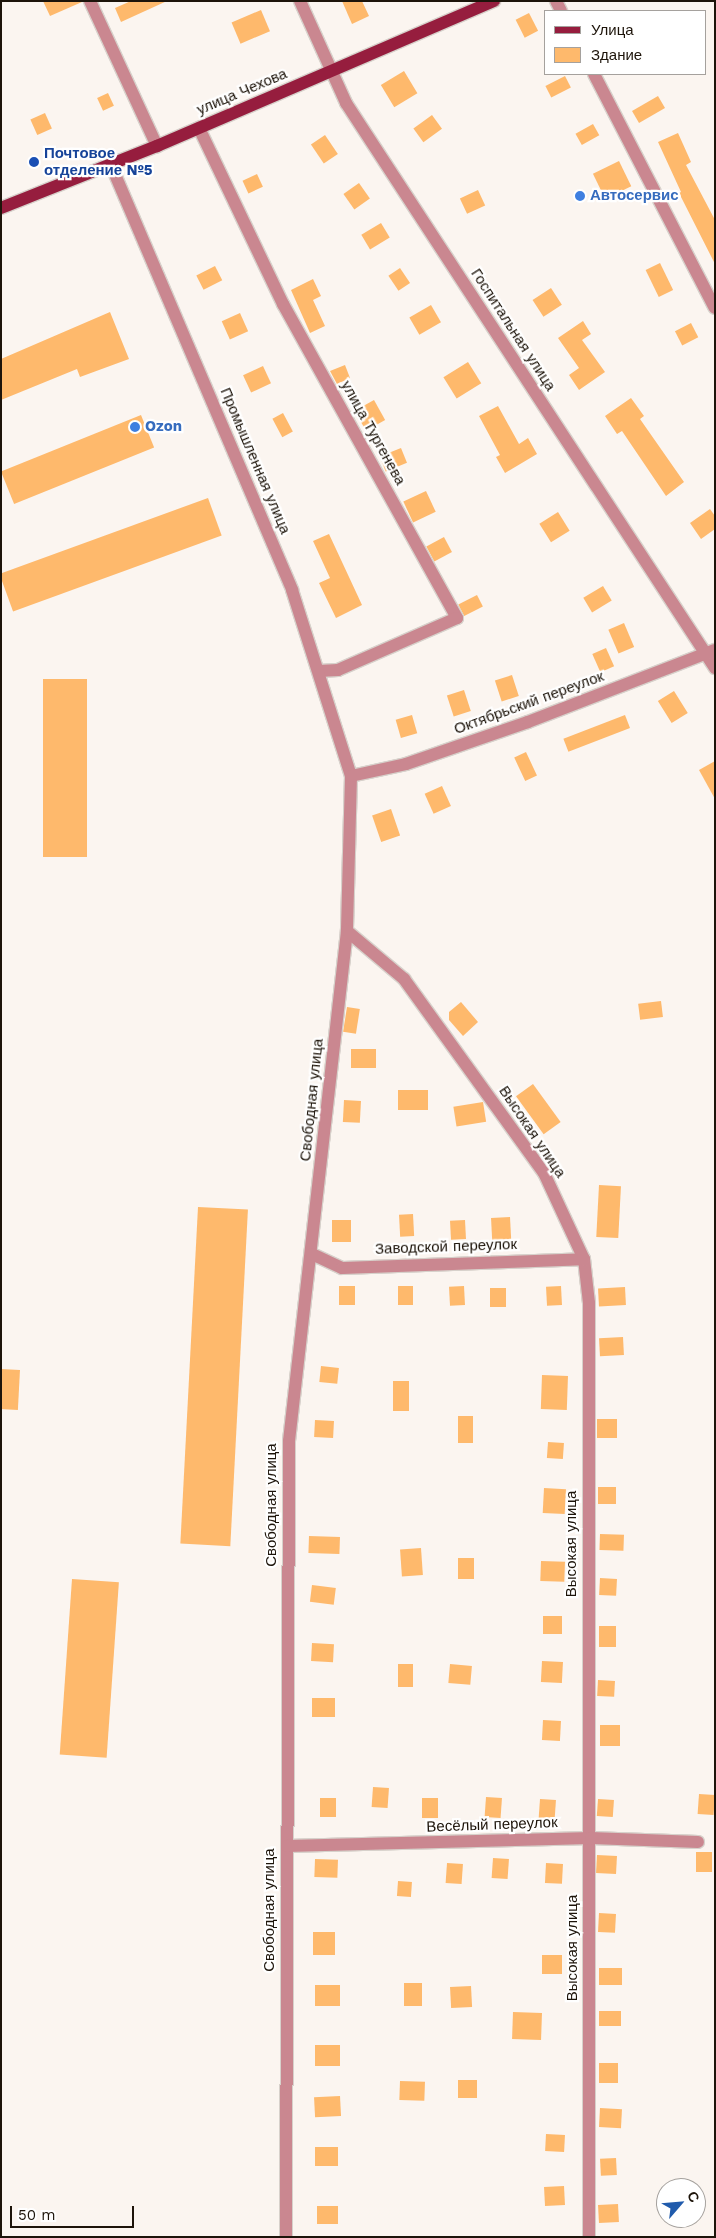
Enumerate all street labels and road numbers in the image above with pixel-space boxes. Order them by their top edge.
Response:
street label: улица Чехова [194,65,290,119]
street label: Госпитальная улица [467,265,559,395]
street label: улица Тургенева [337,378,409,488]
street label: Промышленная улица [216,385,294,537]
street label: Октябрьский переулок [452,668,606,738]
street label: Свободная улица [297,1038,327,1162]
street label: Высокая улица [495,1083,569,1181]
street label: Заводской переулок [375,1236,517,1258]
street label: Свободная улица [263,1443,281,1567]
street label: Высокая улица [563,1491,581,1597]
street label: Весёлый переулок [426,1814,558,1836]
street label: Свободная улица [261,1848,279,1972]
street label: Высокая улица [564,1895,582,2001]

